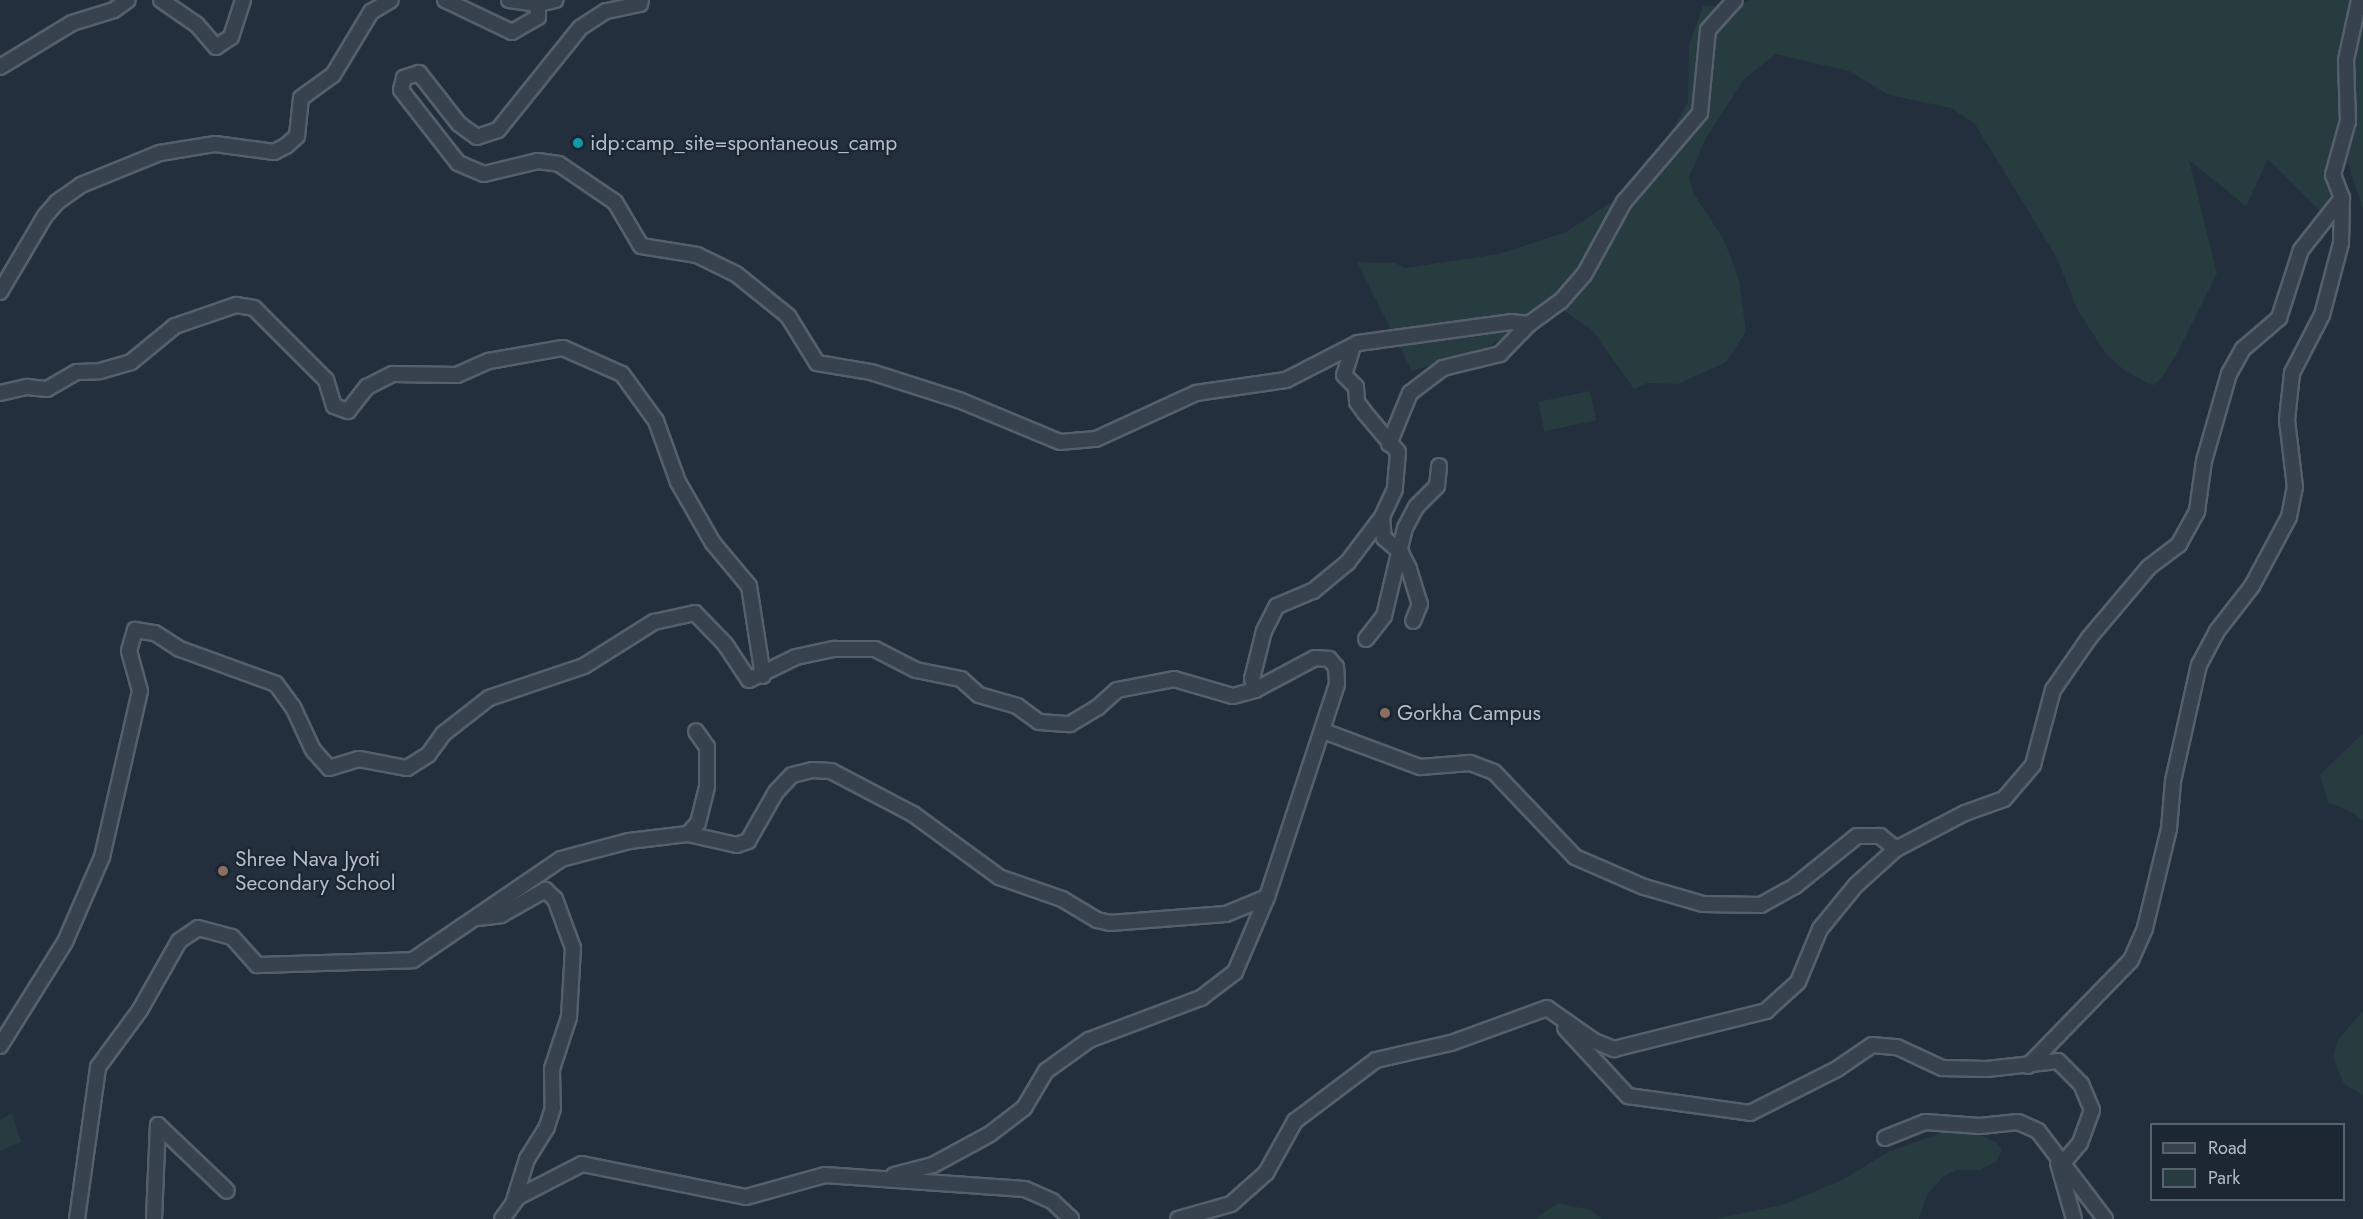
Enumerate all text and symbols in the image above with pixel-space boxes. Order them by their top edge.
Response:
place label: idp:camp_site=spontaneous_camp [590,130,897,156]
marker: idp:camp_site=spontaneous_camp [571,136,585,150]
place label: Gorkha Campus [1397,700,1541,726]
marker: Gorkha Campus [1378,706,1392,720]
place label: Shree Nava Jyoti Secondary School [235,846,396,896]
marker: Shree Nava Jyoti Secondary School [216,864,230,878]
legend [2150,1123,2345,1201]
text: Road [2208,1135,2247,1161]
text: Park [2208,1165,2240,1191]

